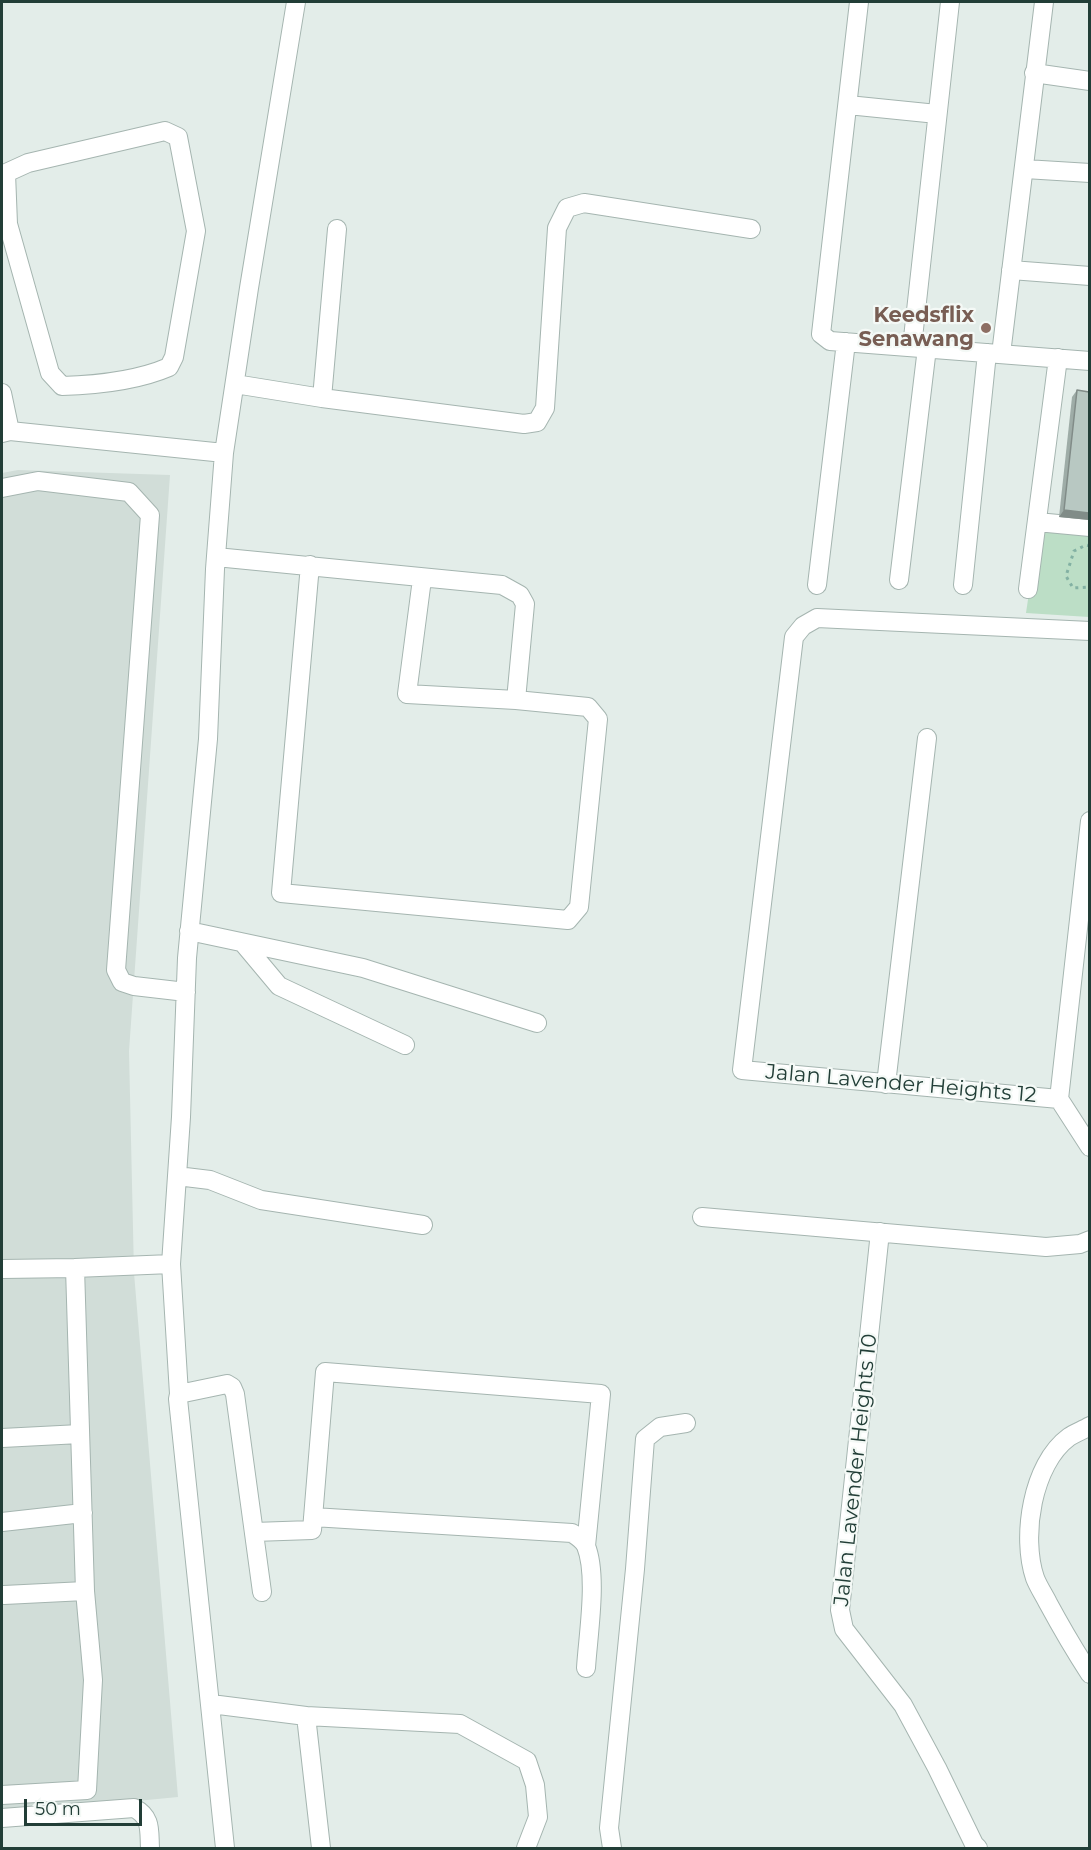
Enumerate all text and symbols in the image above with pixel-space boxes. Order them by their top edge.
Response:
place label: Keedsflix Senawang [859,303,974,353]
marker: Keedsflix Senawang [979,321,993,335]
street label: Jalan Lavender Heights 12 [765,1060,1037,1108]
street label: Jalan Lavender Heights 10 [829,1333,883,1607]
scale bar [27,1787,146,1825]
text: 50 m [35,1798,81,1820]

